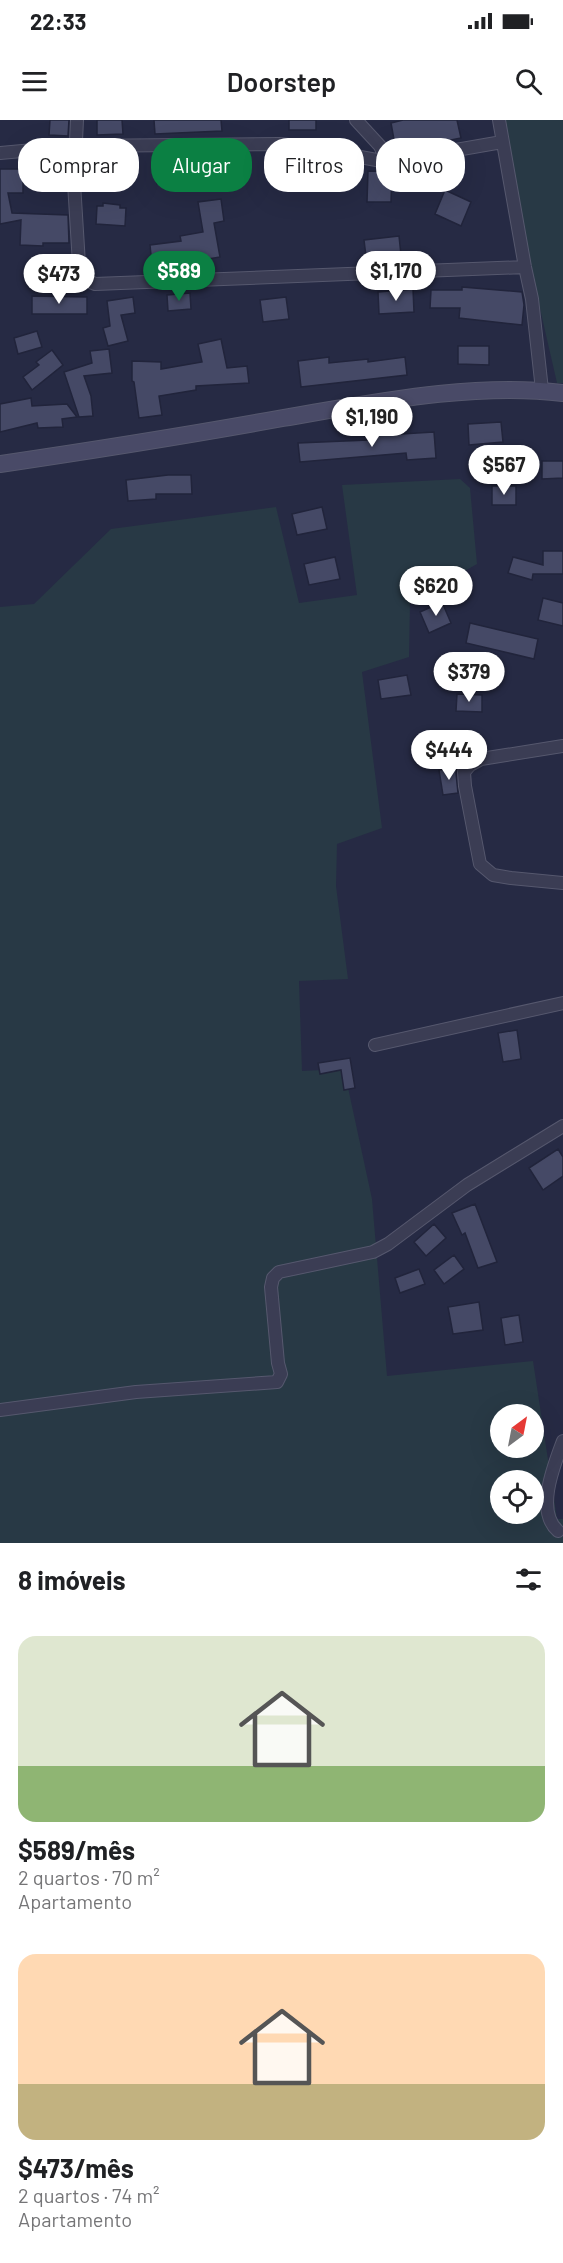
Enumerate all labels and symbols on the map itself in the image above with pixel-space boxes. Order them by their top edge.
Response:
pin: $589 [143,251,215,302]
pin: $1,170 [347,251,445,302]
pin: $473 [23,254,95,305]
pin: $1,190 [323,397,421,448]
pin: $567 [468,445,540,496]
pin: $620 [400,566,472,617]
pin: $379 [433,652,505,703]
pin: $444 [413,730,485,781]
north arrow [490,1404,544,1458]

